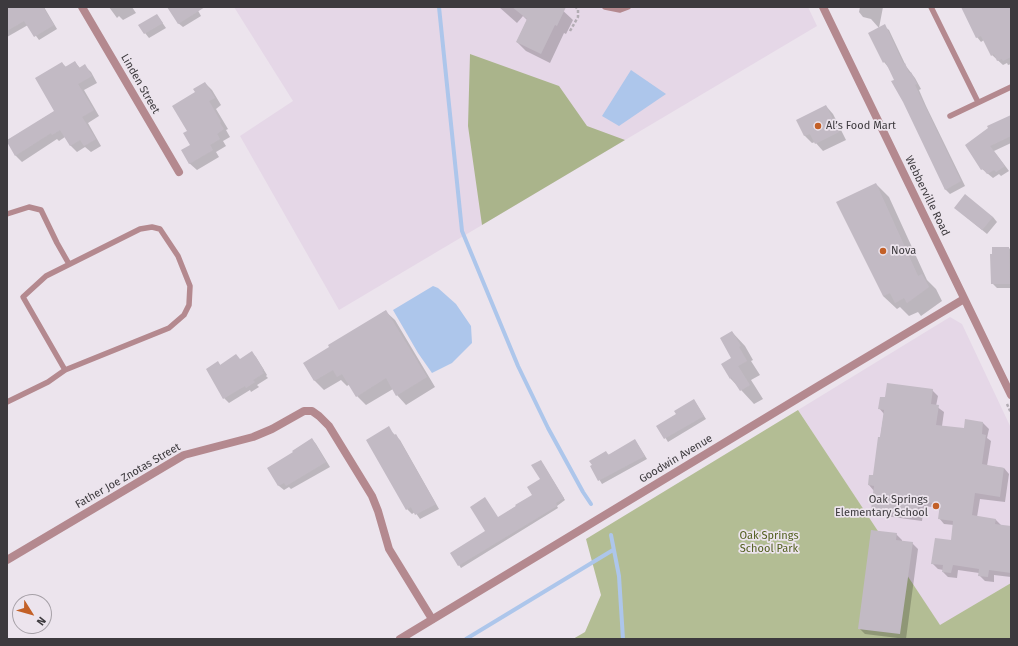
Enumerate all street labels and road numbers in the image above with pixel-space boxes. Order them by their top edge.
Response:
street label: Linden Street [118,52,162,116]
street label: Webberville Road [902,154,952,238]
street label: Goodwin Avenue [637,432,715,486]
street label: Father Joe Znotas Street [73,441,183,511]

